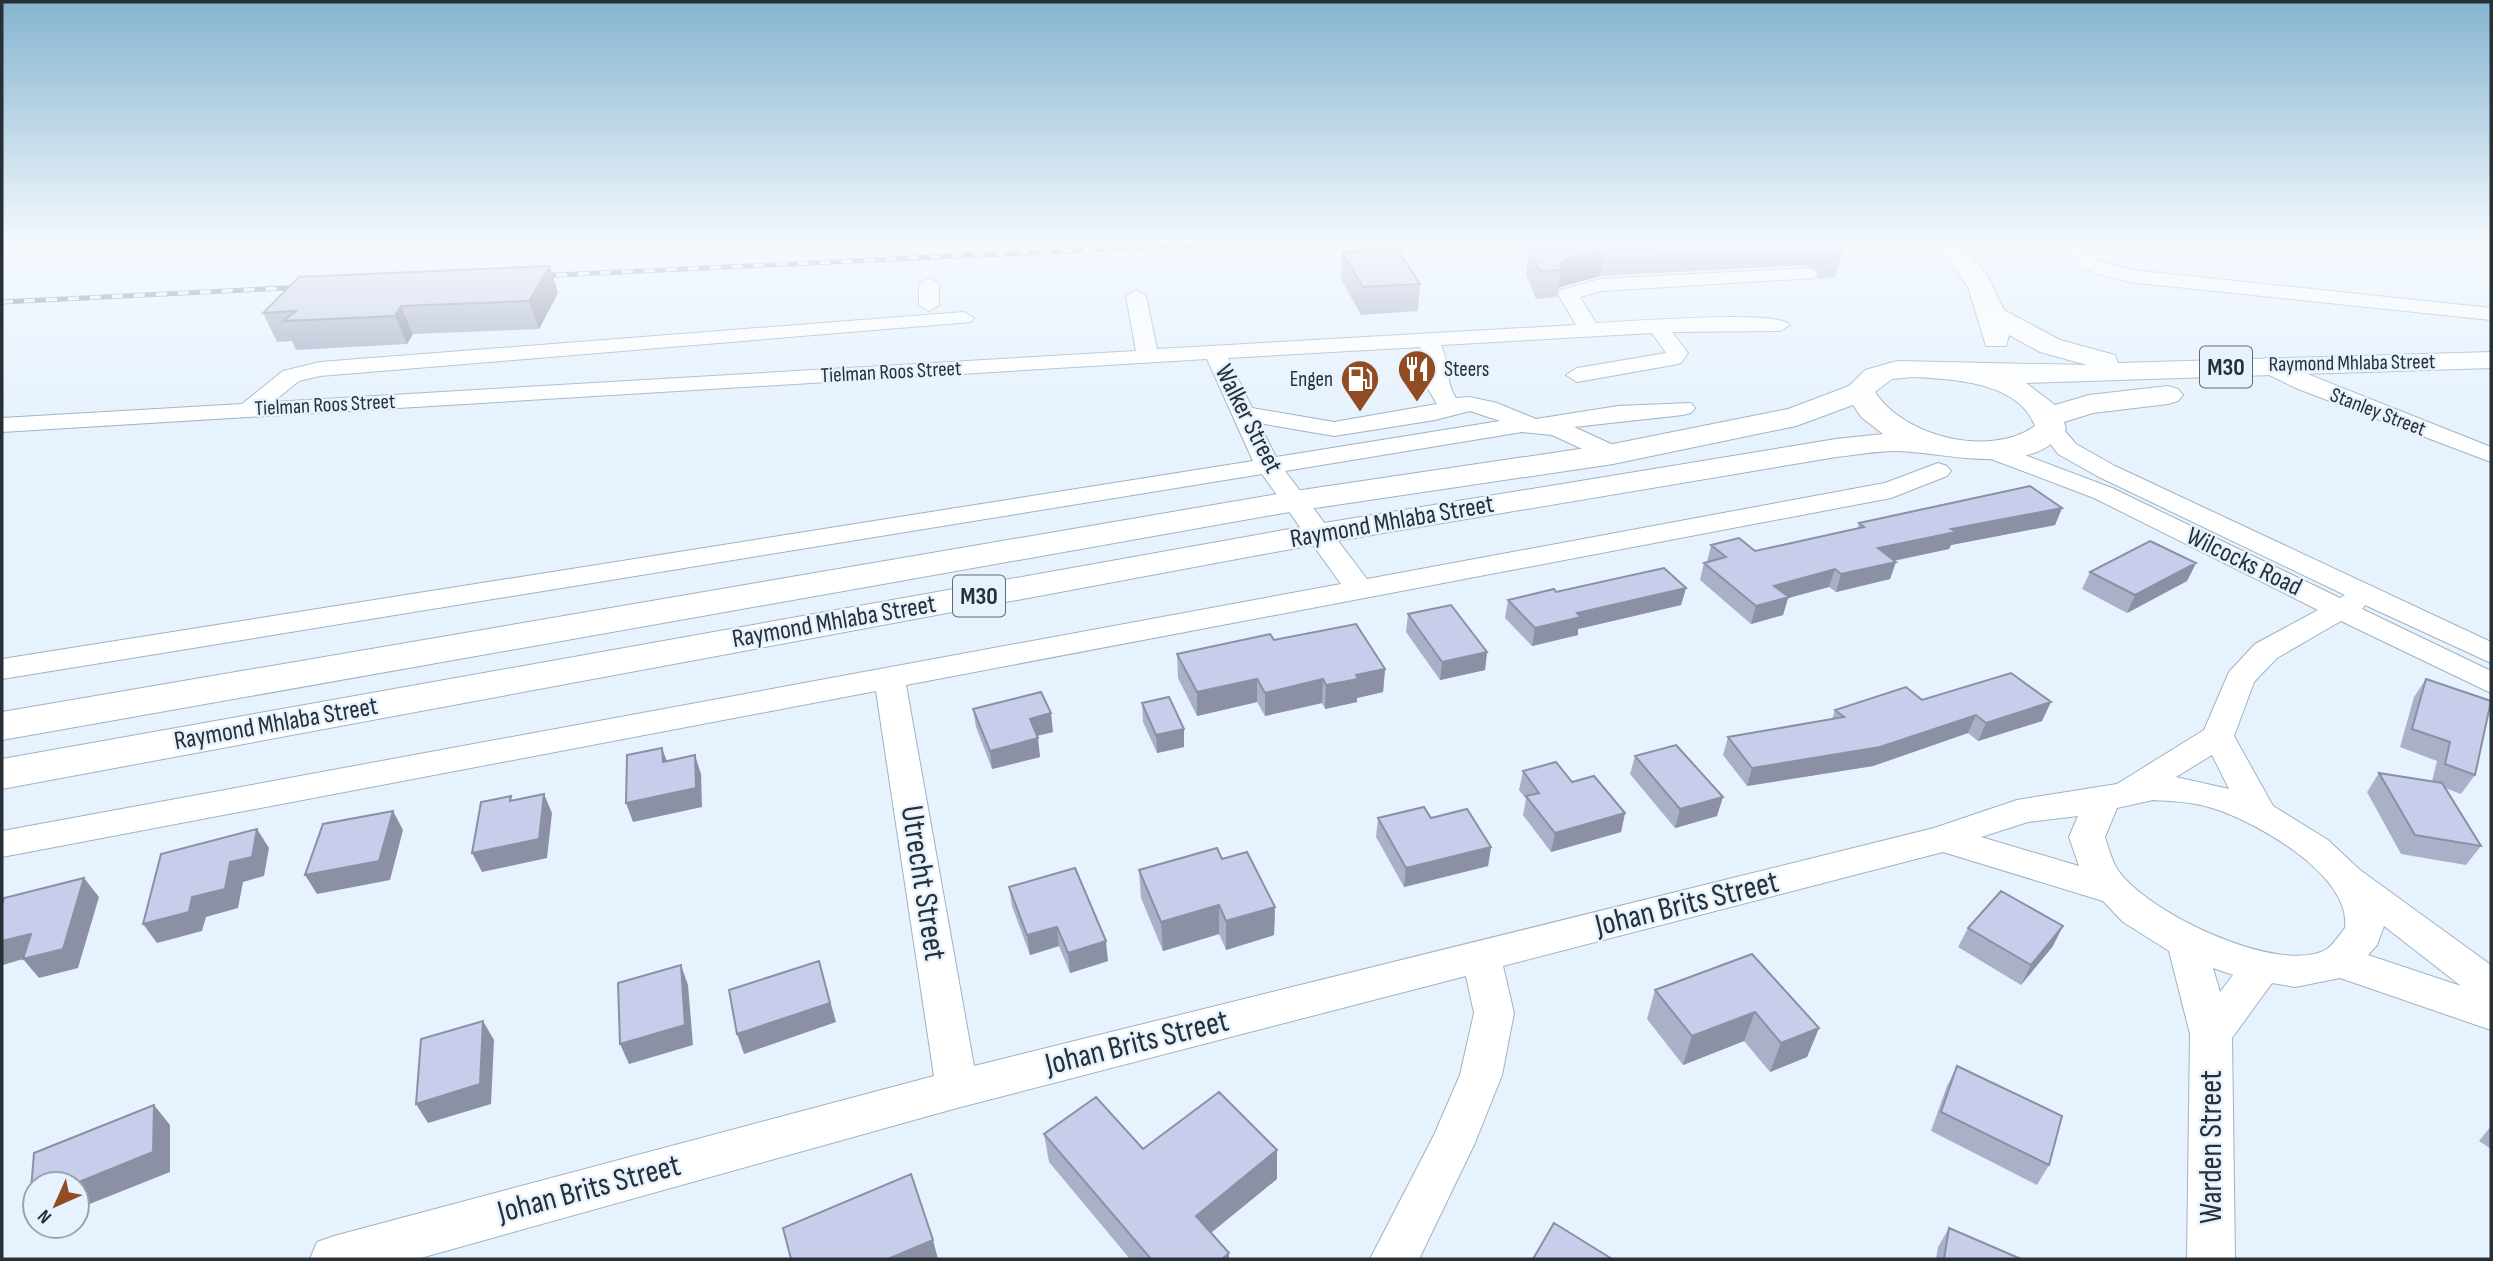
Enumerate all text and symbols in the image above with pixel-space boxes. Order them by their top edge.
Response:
road number: M30 [2200,346,2252,388]
restaurant icon: Steers [1396,348,1438,403]
street label: Raymond Mhlaba Street [2268,349,2436,377]
street label: Tielman Roos Street [820,356,962,388]
place label: Steers [1444,357,1489,382]
fuel station icon: Engen [1339,358,1381,413]
street label: Walker Street [1208,360,1289,478]
place label: Engen [1290,367,1333,392]
street label: Stanley Street [2327,382,2429,442]
street label: Tielman Roos Street [254,389,396,421]
street label: Raymond Mhlaba Street [1288,489,1496,555]
street label: Wilcocks Road [2181,521,2307,603]
road number: M30 [953,576,1005,616]
street label: Raymond Mhlaba Street [730,589,938,655]
street label: Raymond Mhlaba Street [172,691,380,757]
street label: Utrecht Street [892,803,954,963]
street label: Johan Brits Street [1590,862,1783,946]
street label: Johan Brits Street [1040,1001,1233,1085]
street label: Warden Street [2192,1070,2231,1224]
street label: Johan Brits Street [492,1146,685,1232]
north arrow [21,1170,91,1240]
text: N [33,1204,57,1228]

